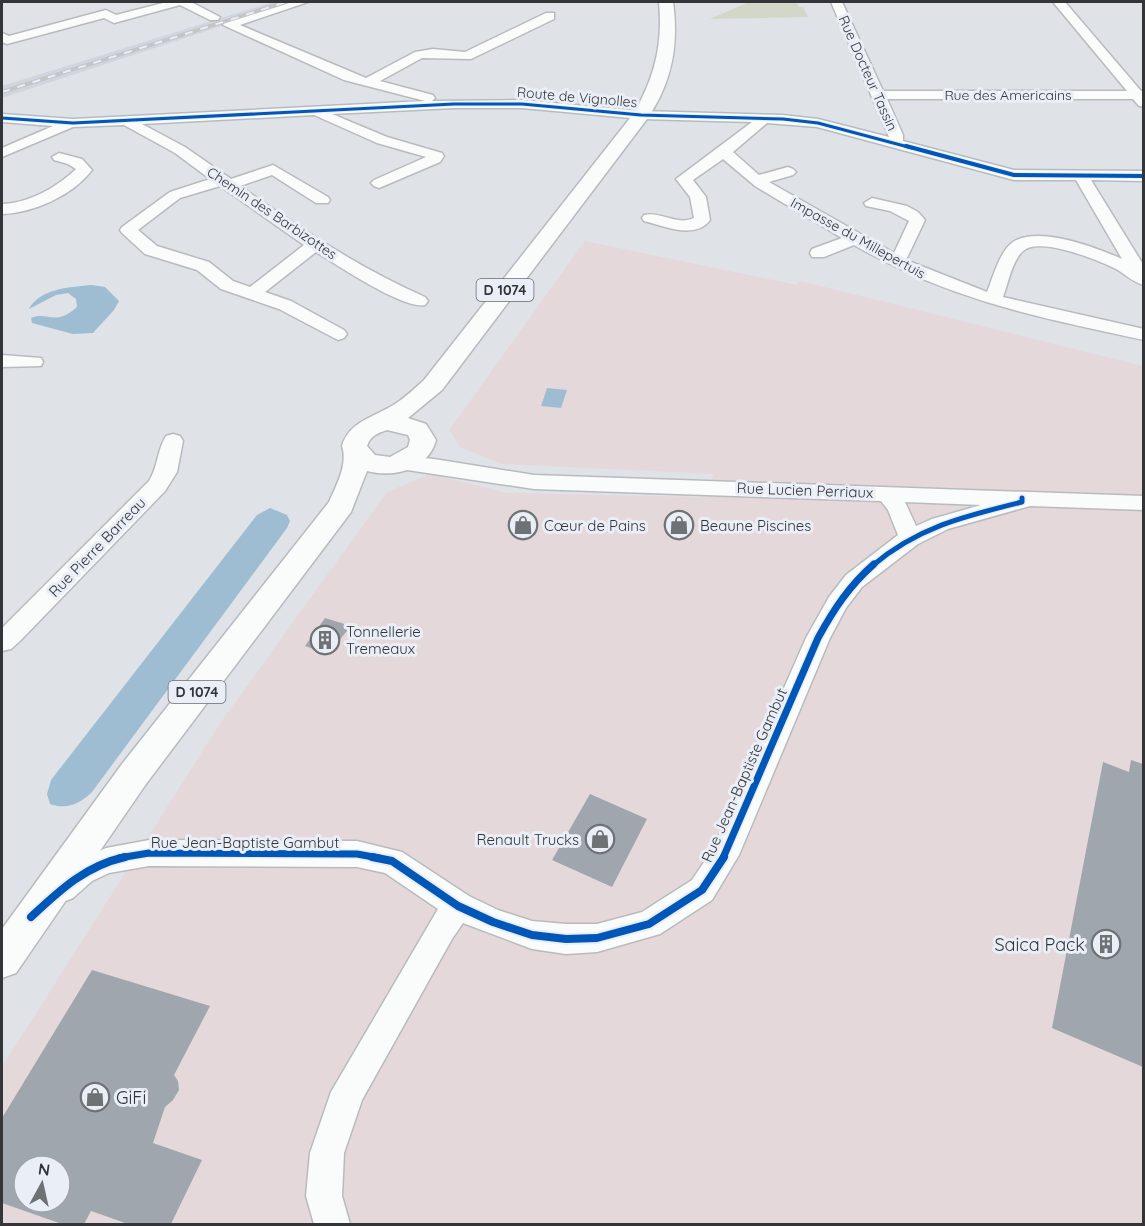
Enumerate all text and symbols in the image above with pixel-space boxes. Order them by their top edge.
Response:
street label: Rue Docteur Tassin [834,13,902,133]
street label: Route de Vignolles [516,83,638,111]
street label: Rue des Americains [944,86,1072,104]
street label: Chemin des Barbizottes [204,163,340,263]
street label: Impasse du Millepertuis [787,193,929,283]
road number: D 1074 [476,279,534,301]
street label: Rue Lucien Perriaux [736,478,874,502]
street label: Rue Pierre Barreau [44,493,150,601]
shop icon: Cœur de Pains [507,509,539,541]
shop icon: Beaune Piscines [663,509,695,541]
place label: Cœur de Pains [544,516,646,535]
place label: Beaune Piscines [700,516,811,535]
place label: Tonnellerie Tremeaux [346,622,421,658]
building icon: Tonnellerie Tremeaux [309,624,341,656]
road number: D 1074 [168,681,226,703]
street label: Rue Jean-Baptiste Gambut [697,685,791,865]
shop icon: Renault Trucks [584,823,616,855]
place label: Renault Trucks [477,830,579,849]
street label: Rue Jean-Baptiste Gambut [151,833,339,852]
building icon: Saica Pack [1090,928,1122,960]
place label: Saica Pack [994,933,1085,956]
shop icon: GiFi [79,1081,111,1113]
place label: GiFi [116,1086,146,1109]
north arrow [12,1154,72,1214]
text: N [37,1158,51,1180]

